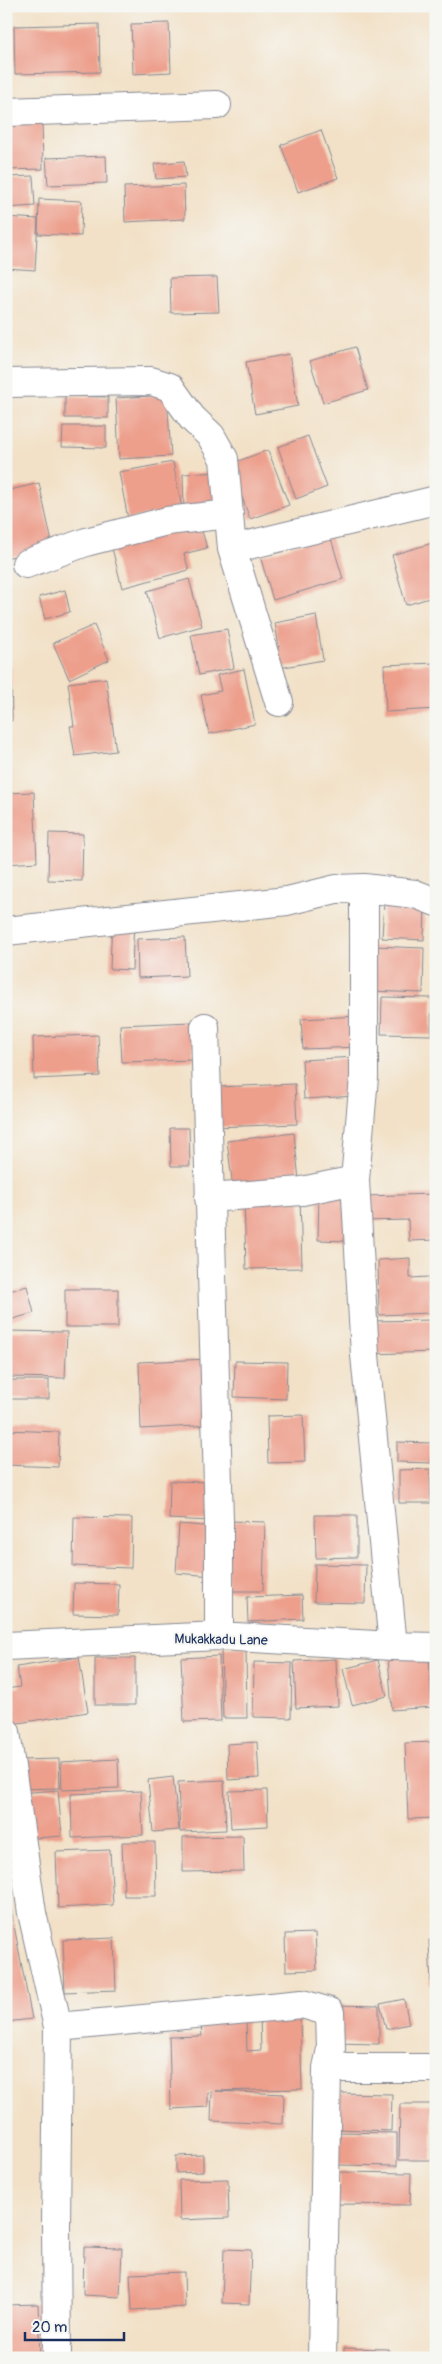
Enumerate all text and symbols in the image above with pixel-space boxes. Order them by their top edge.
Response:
street label: Mukakkadu Lane [174,1630,268,1649]
scale bar [25,2309,124,2341]
text: 20 m [32,2318,67,2337]

